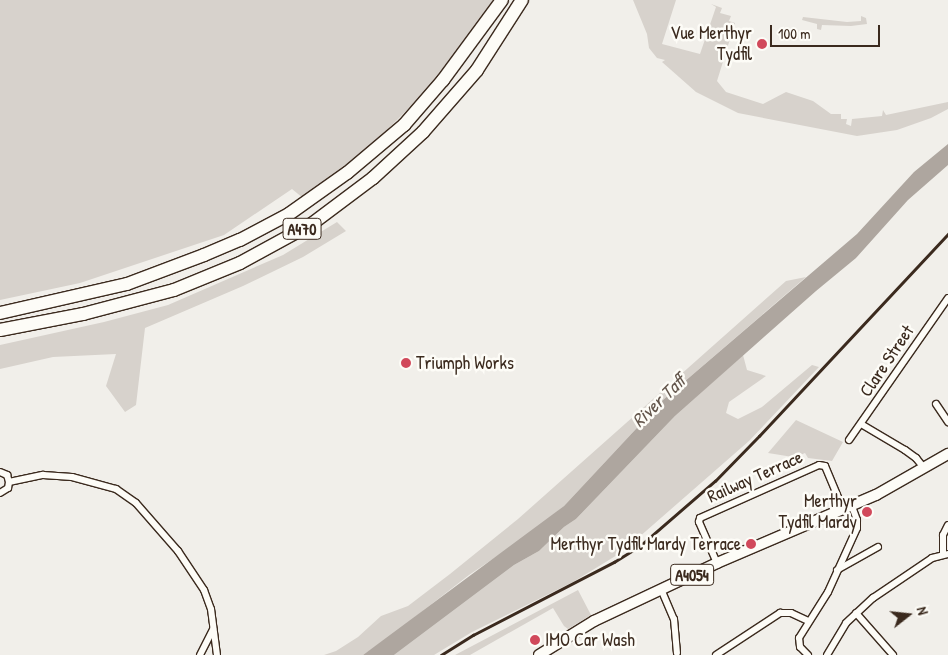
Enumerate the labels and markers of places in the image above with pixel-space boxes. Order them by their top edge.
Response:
place label: Vue Merthyr Tydfil [670,23,752,66]
marker: Vue Merthyr Tydfil [756,38,768,50]
place label: Triumph Works [416,352,514,374]
marker: Triumph Works [400,357,412,369]
place label: Merthyr Tydfil Mardy [778,491,857,534]
marker: Merthyr Tydfil Mardy [861,506,873,518]
place label: Merthyr Tydfil Mardy Terrace [550,533,741,555]
marker: Merthyr Tydfil Mardy Terrace [745,538,757,550]
place label: IMO Car Wash [545,629,635,651]
marker: IMO Car Wash [529,634,541,646]

